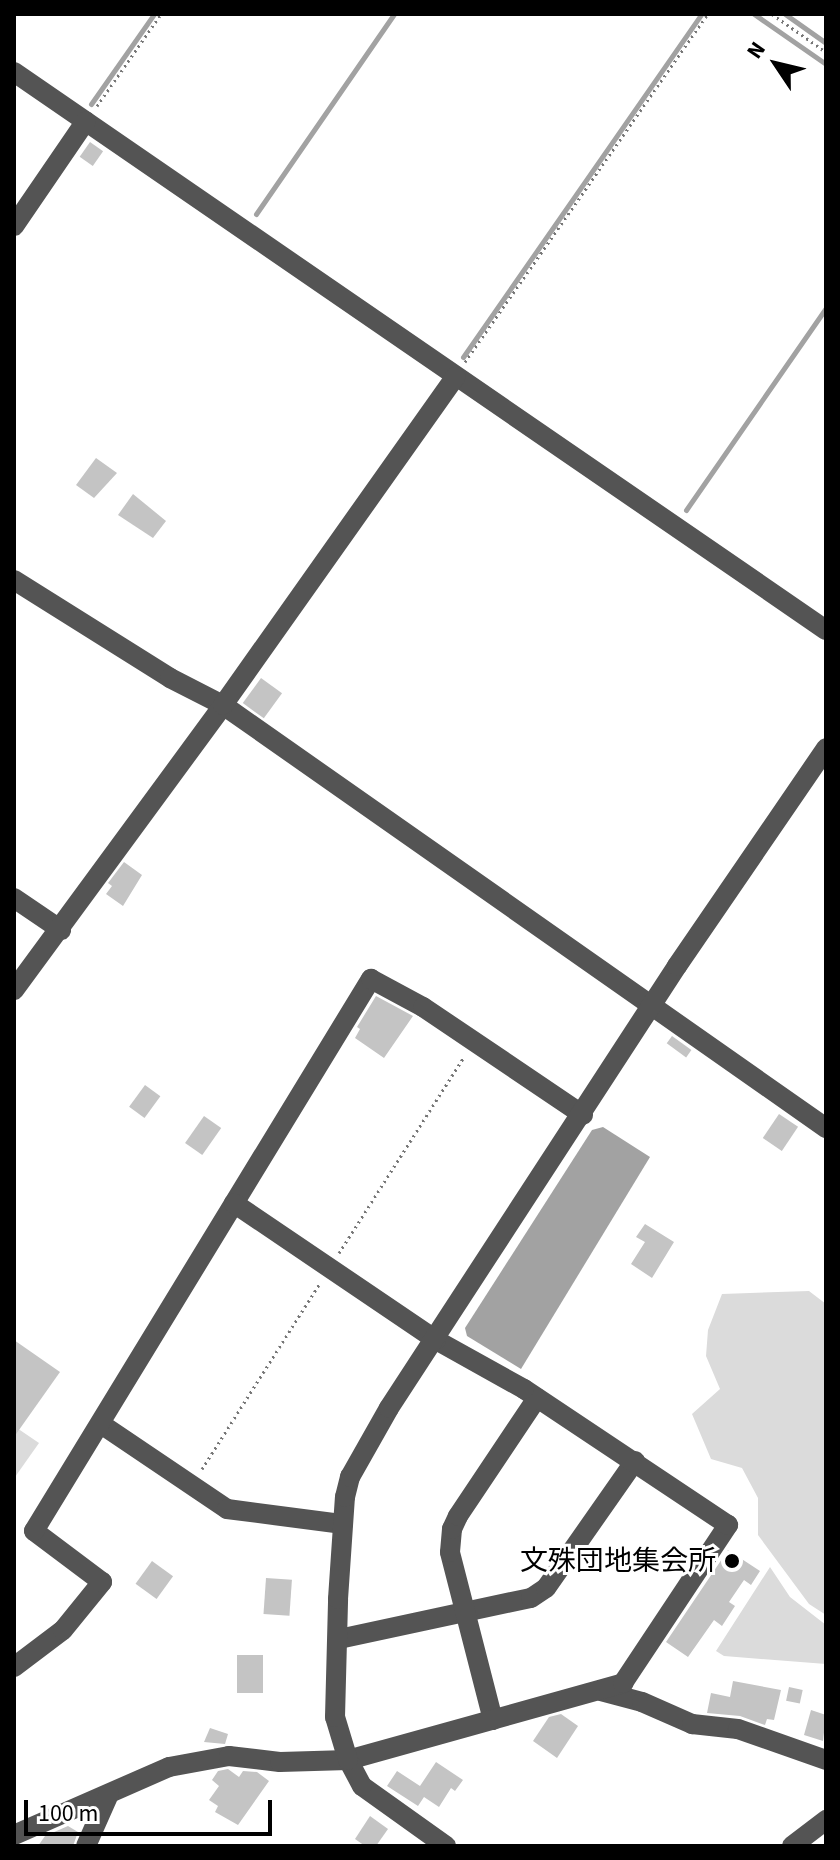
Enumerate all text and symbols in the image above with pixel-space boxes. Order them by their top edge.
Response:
north arrow [736,24,816,104]
text: N [739,35,774,65]
place label: 文殊団地集会所 [520,1544,716,1578]
marker: 文殊団地集会所 [723,1552,741,1570]
scale bar [28,1784,276,1834]
text: 100 m [38,1796,98,1831]

